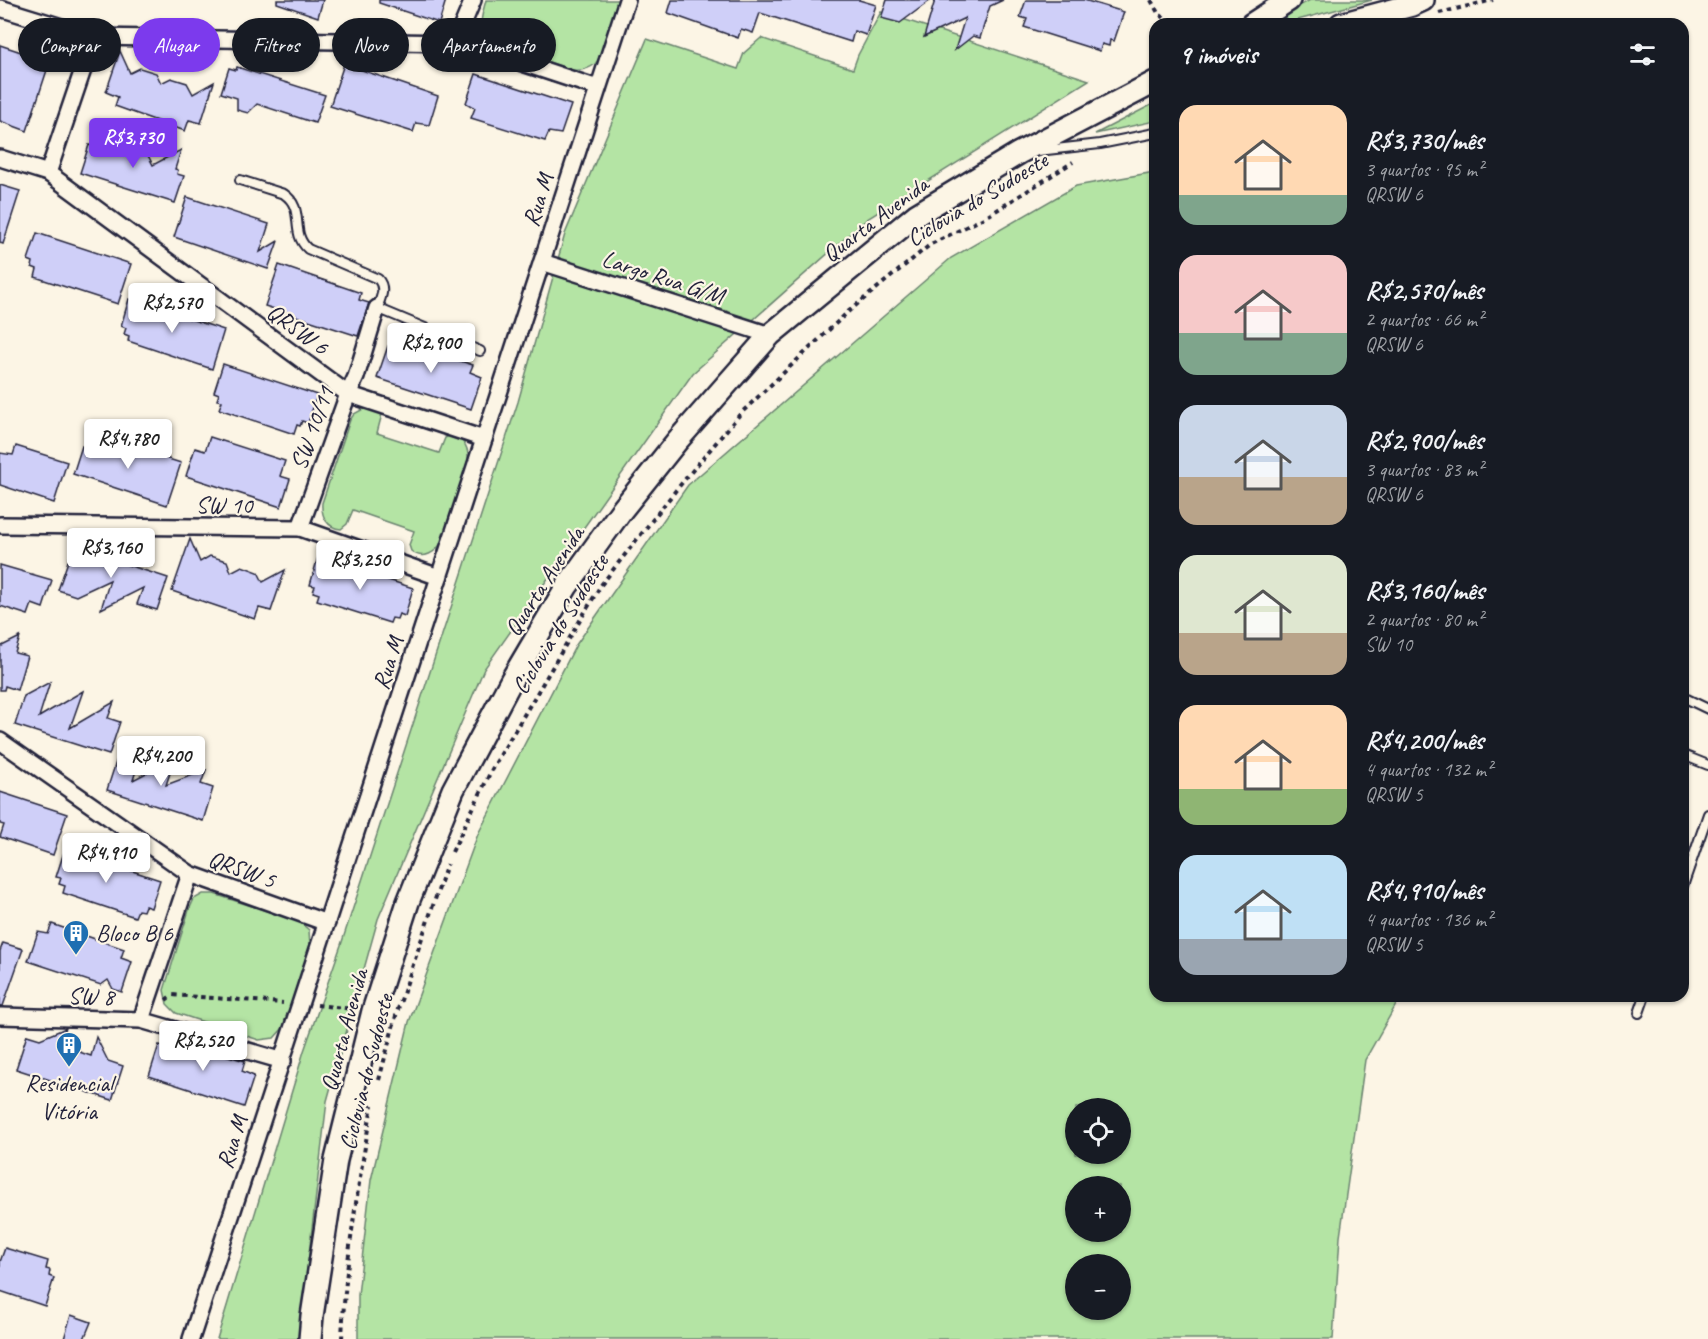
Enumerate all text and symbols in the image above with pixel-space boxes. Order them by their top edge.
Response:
chip: Comprar [18,18,121,72]
chip: Alugar [133,18,220,72]
chip: Filtros [232,18,320,72]
chip: Novo [332,18,409,72]
chip: Apartamento [421,18,556,72]
text: 9 imóveis [1179,38,1257,71]
icon: filters [1626,38,1659,71]
pin: R$3,730 [78,118,188,169]
text: R$3,730/mês [1365,124,1484,157]
text: R$3,730 [103,125,163,150]
icon: home [1227,129,1299,201]
street label: Ciclovia do Sudoeste [901,144,1055,253]
text: 3 quartos · 95 m² [1365,157,1483,182]
street label: Rua M [515,168,561,230]
street label: Quarta Avenida [816,168,936,269]
text: QRSW 6 [1365,182,1423,207]
street label: Largo Rua G/M [598,243,730,312]
text: R$2,570/mês [1365,274,1483,307]
icon: home [1227,279,1299,351]
pin: R$2,570 [117,283,227,334]
text: R$2,570 [142,290,202,315]
street label: QRSW 6 [261,296,336,362]
text: 2 quartos · 66 m² [1365,307,1483,332]
pin: R$2,900 [376,323,486,374]
text: R$2,900 [401,330,461,355]
text: QRSW 6 [1365,332,1423,357]
street label: SW 10/11 [283,381,341,474]
pin: R$4,780 [73,419,183,470]
text: R$2,900/mês [1365,424,1483,457]
text: R$4,780 [98,426,158,451]
icon: home [1227,429,1299,501]
text: 3 quartos · 83 m² [1365,457,1483,482]
text: QRSW 6 [1365,482,1423,507]
street label: SW 10 [195,490,255,521]
street label: Quarta Avenida [497,519,592,642]
pin: R$3,160 [56,528,166,579]
text: R$3,160 [81,535,141,560]
pin: R$3,250 [305,540,415,591]
text: R$3,250 [330,547,390,572]
street label: Ciclovia do Sudoeste [505,547,616,700]
text: R$3,160/mês [1365,574,1484,607]
icon: home [1227,579,1299,651]
text: 2 quartos · 80 m² [1365,607,1483,632]
street label: Rua M [365,631,411,693]
text: SW 10 [1365,632,1412,657]
text: R$4,200/mês [1365,724,1484,757]
icon: home [1227,729,1299,801]
pin: R$4,200 [106,736,216,787]
text: R$4,200 [131,743,191,768]
text: 4 quartos · 132 m² [1365,757,1492,782]
text: QRSW 5 [1365,782,1423,807]
pin: R$4,910 [51,833,161,884]
text: R$4,910 [76,840,136,865]
street label: QRSW 5 [204,843,281,895]
text: R$4,910/mês [1365,874,1483,907]
icon: home [1227,879,1299,951]
text: 4 quartos · 136 m² [1365,907,1492,932]
building icon: Bloco B 6 [61,918,91,956]
place label: Bloco B 6 [96,918,174,948]
text: QRSW 5 [1365,932,1423,957]
street label: Quarta Avenida [313,964,375,1094]
street label: SW 8 [67,980,117,1012]
street label: Ciclovia do Sudoeste [332,989,400,1153]
pin: R$2,520 [148,1021,258,1072]
text: R$2,520 [173,1028,233,1053]
building icon: Residencial Vitória [54,1030,84,1068]
place label: Residencial Vitória [25,1068,117,1126]
map controls [1065,1098,1131,1320]
button: locate [1065,1098,1131,1164]
street label: Rua M [209,1110,255,1172]
button: + [1065,1176,1131,1242]
button: − [1065,1254,1131,1320]

